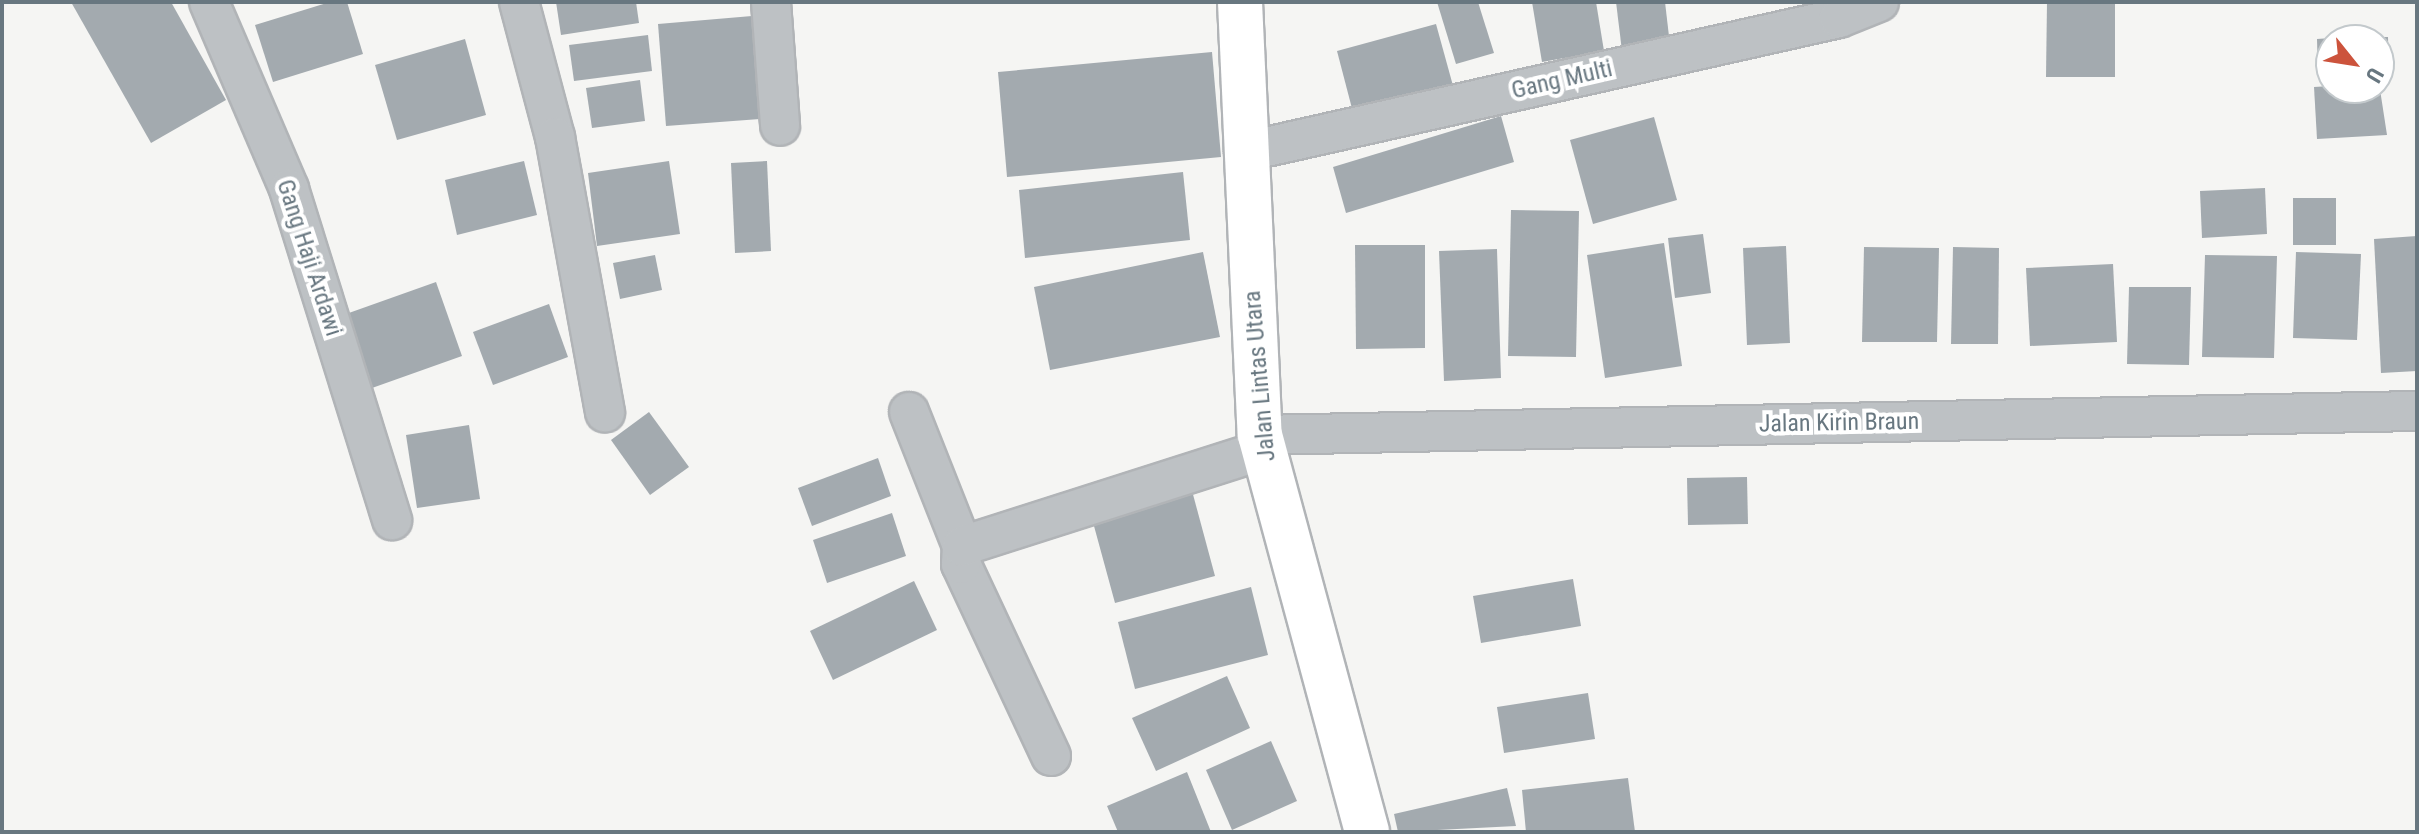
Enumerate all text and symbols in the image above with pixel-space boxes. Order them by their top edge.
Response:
north arrow [2315,24,2395,104]
street label: Gang Multi [1509,54,1615,106]
text: U [2361,64,2388,87]
street label: Gang Haji Ardawi [270,176,348,340]
street label: Jalan Lintas Utara [1238,289,1282,463]
street label: Jalan Kirin Braun [1759,407,1919,439]

